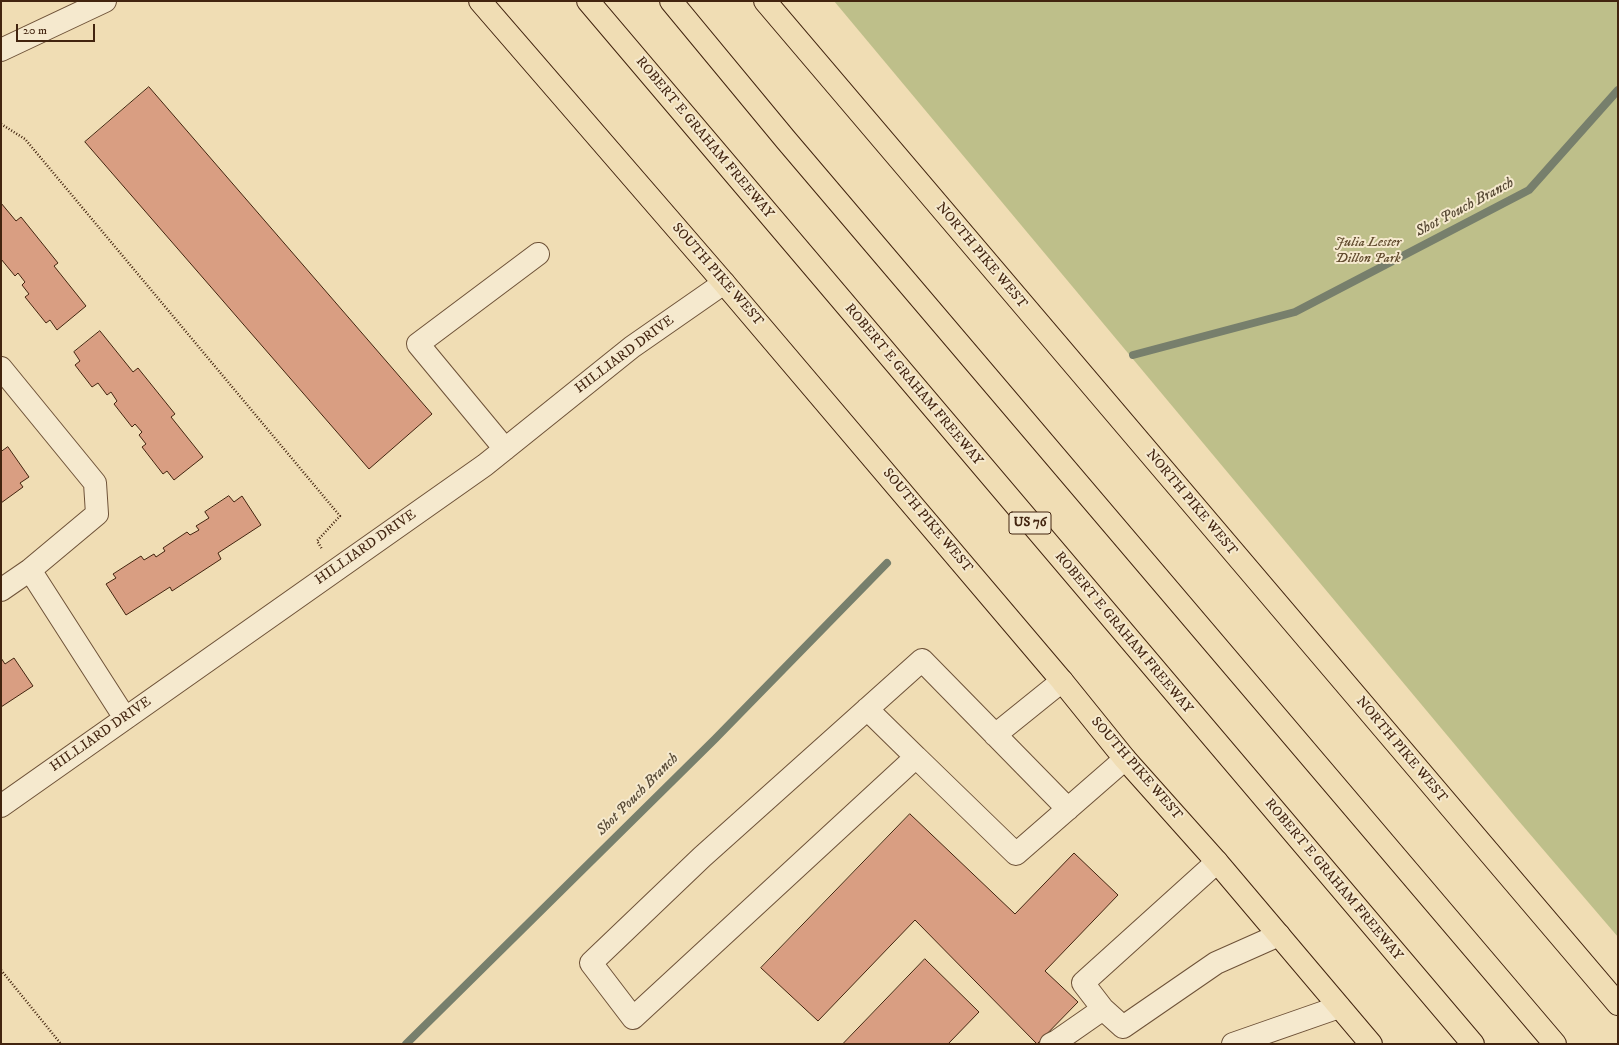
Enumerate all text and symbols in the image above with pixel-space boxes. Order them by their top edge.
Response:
scale bar [18,16,97,42]
text: 20 m [23,23,47,38]
street label: ROBERT E GRAHAM FREEWAY [631,54,777,222]
water label: Shot Pouch Branch [1413,174,1517,242]
street label: NORTH PIKE WEST [932,200,1030,312]
street label: SOUTH PIKE WEST [668,220,766,330]
park label: Julia Lester Dillon Park [1335,235,1401,268]
street label: ROBERT E GRAHAM FREEWAY [840,301,986,469]
street label: HILLIARD DRIVE [572,312,678,398]
street label: NORTH PIKE WEST [1142,447,1240,559]
street label: SOUTH PIKE WEST [879,466,975,576]
street label: HILLIARD DRIVE [312,507,420,589]
road number: US 76 [1009,512,1051,534]
street label: ROBERT E GRAHAM FREEWAY [1050,549,1196,717]
street label: HILLIARD DRIVE [47,694,155,776]
street label: NORTH PIKE WEST [1352,694,1450,806]
street label: SOUTH PIKE WEST [1087,714,1185,824]
water label: Shot Pouch Branch [593,750,683,840]
street label: ROBERT E GRAHAM FREEWAY [1260,796,1406,964]

